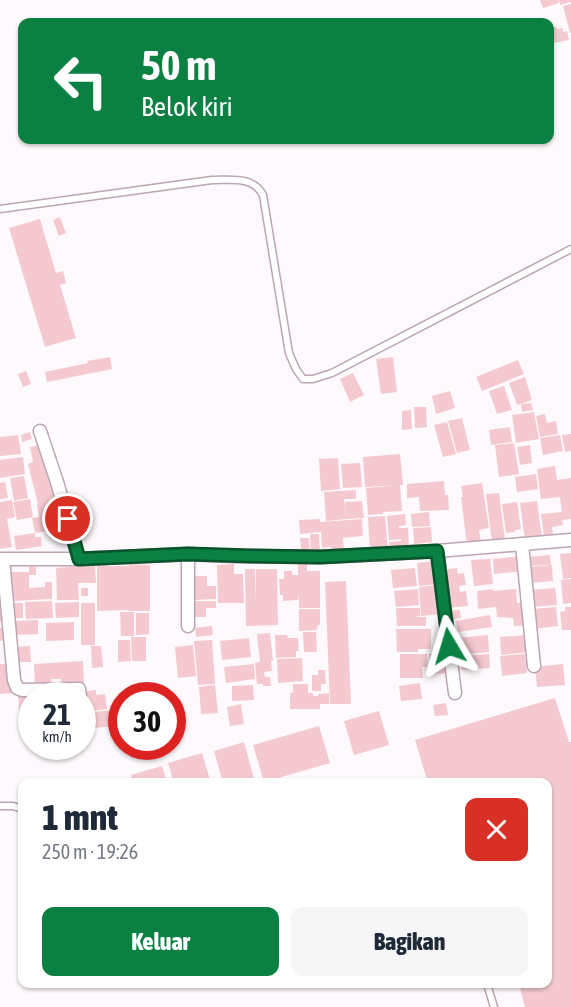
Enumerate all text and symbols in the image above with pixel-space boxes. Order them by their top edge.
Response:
text: 50 m [141,41,216,89]
icon: left [42,42,120,120]
text: Belok kiri [141,91,233,122]
pin [42,493,93,544]
icon: arrive [51,502,84,535]
position arrow [417,614,481,678]
speed limit sign: 30 [108,682,186,760]
text: 21 [43,697,71,731]
text: km/h [42,728,72,745]
text: 1 mnt [42,796,118,838]
button: close [465,798,528,861]
text: 250 m · 19:26 [42,840,138,863]
button: Keluar [42,907,279,976]
button: Bagikan [291,907,528,976]

